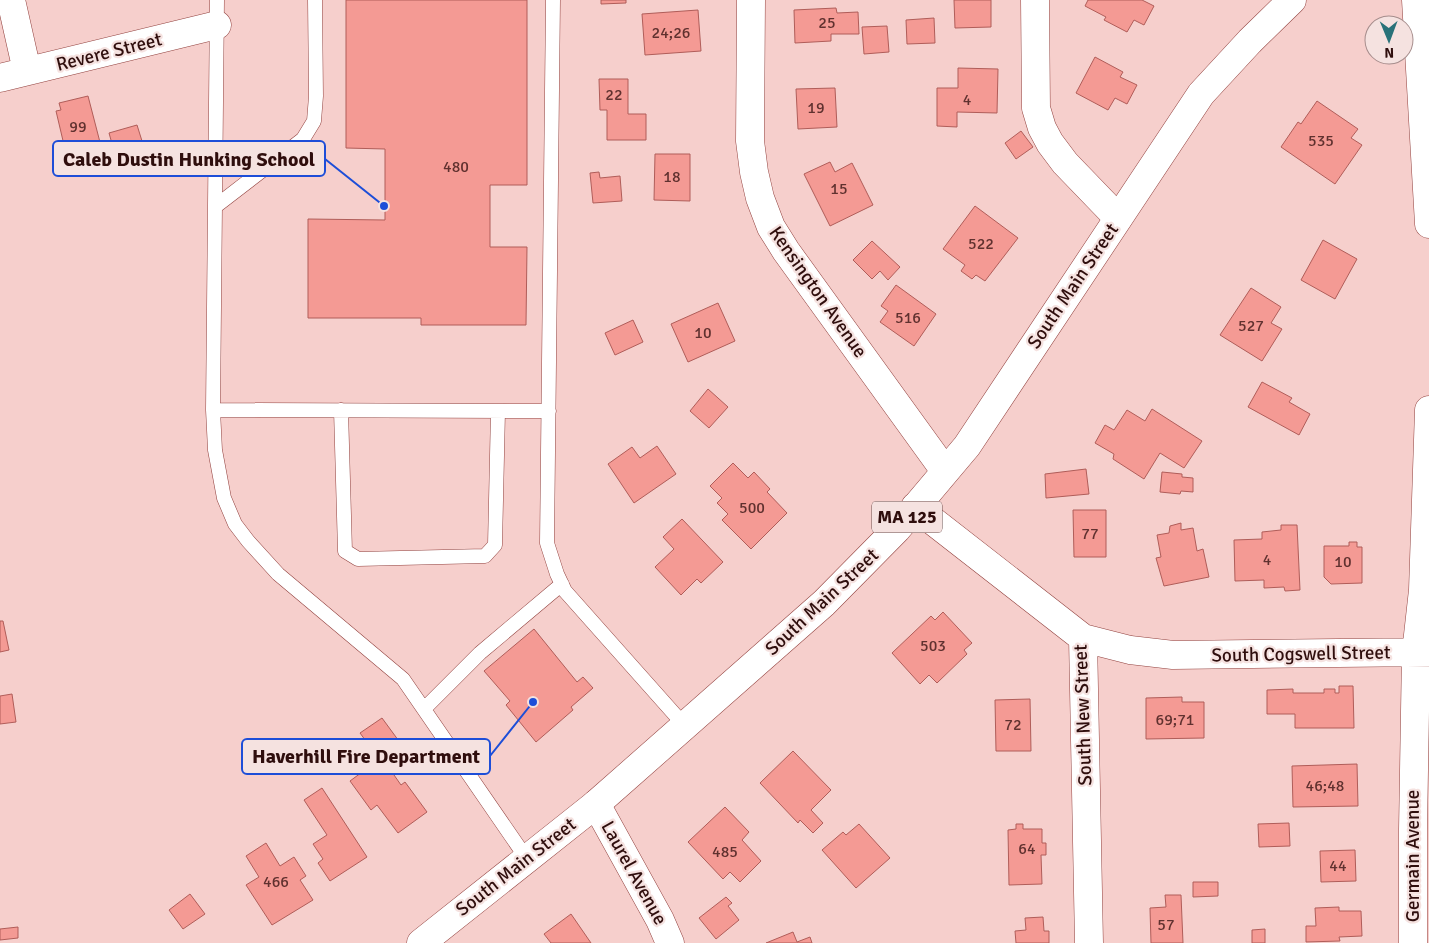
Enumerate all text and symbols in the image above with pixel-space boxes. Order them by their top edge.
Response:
house number: 25 [818,13,836,33]
north arrow [1364,15,1414,65]
house number: 24;26 [652,23,690,43]
street label: Revere Street [54,27,165,77]
text: N [1384,44,1394,61]
house number: 22 [605,85,623,105]
house number: 4 [963,90,972,110]
house number: 19 [807,98,825,118]
house number: 99 [69,117,87,137]
house number: 535 [1308,131,1334,151]
callout: Caleb Dustin Hunking School [53,141,325,176]
text: Caleb Dustin Hunking School [63,147,315,172]
house number: 480 [443,157,469,177]
house number: 18 [663,167,681,187]
house number: 15 [830,179,848,199]
street label: South Main Street [1022,218,1124,353]
street label: Kensington Avenue [764,222,872,362]
house number: 522 [968,234,994,254]
house number: 516 [895,308,921,328]
house number: 527 [1238,316,1264,336]
house number: 10 [694,323,712,343]
house number: 500 [739,498,765,518]
road number: MA 125 [872,502,942,532]
house number: 77 [1081,524,1099,544]
street label: South Main Street [760,543,884,661]
house number: 4 [1263,550,1272,570]
house number: 10 [1334,552,1352,572]
house number: 503 [920,636,946,656]
street label: South Cogswell Street [1211,640,1391,668]
street label: South New Street [1069,643,1097,786]
house number: 69;71 [1156,710,1194,730]
house number: 72 [1004,715,1022,735]
callout: Haverhill Fire Department [242,739,490,774]
text: Haverhill Fire Department [252,744,481,769]
house number: 46;48 [1306,776,1344,796]
street label: Germain Avenue [1401,790,1425,922]
street label: South Main Street [451,812,581,921]
street label: Laurel Avenue [596,817,672,929]
house number: 64 [1018,839,1036,859]
house number: 485 [712,842,738,862]
house number: 44 [1329,856,1347,876]
house number: 466 [263,872,289,892]
house number: 57 [1157,915,1175,935]

